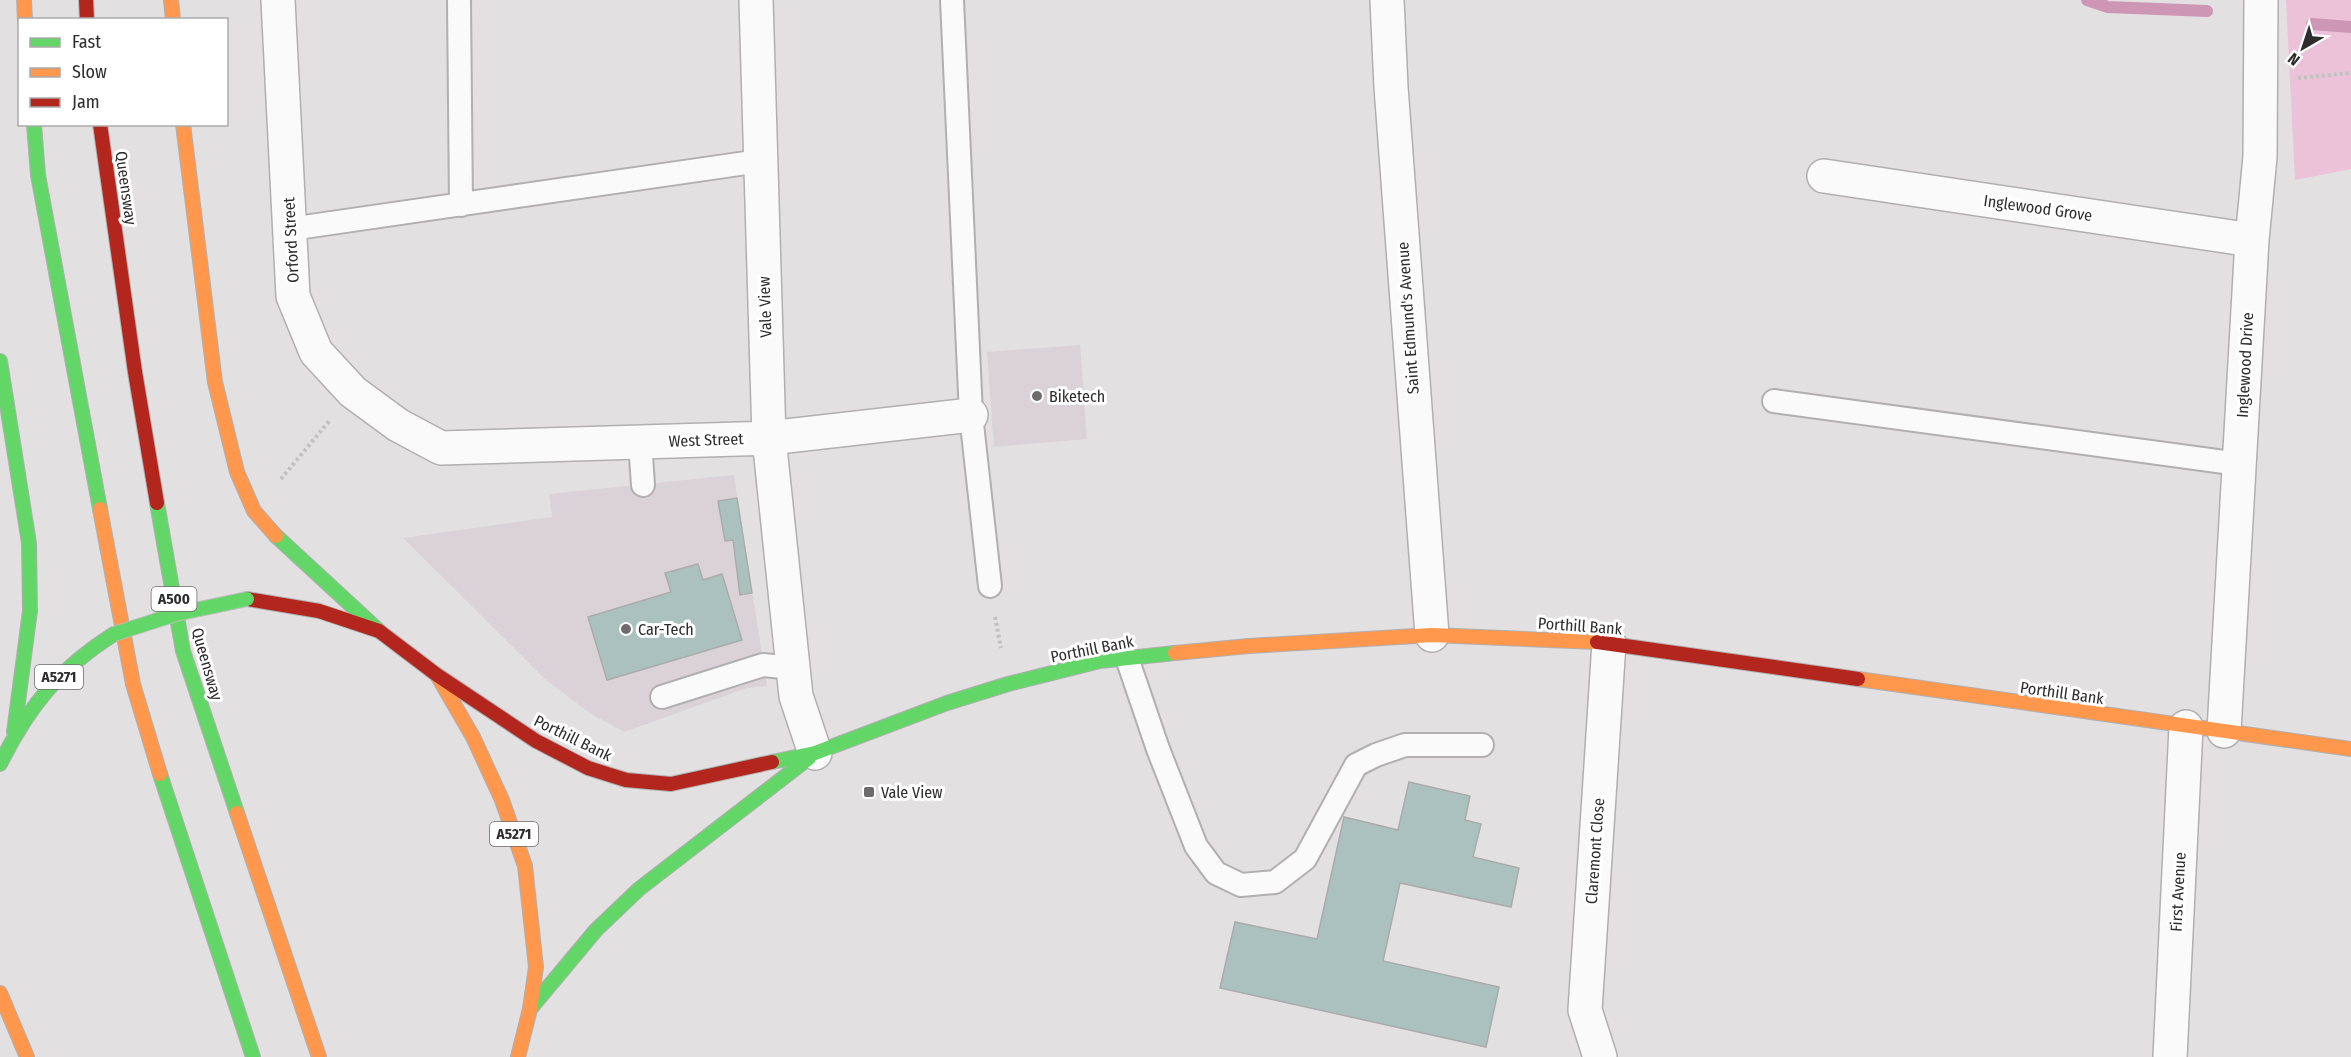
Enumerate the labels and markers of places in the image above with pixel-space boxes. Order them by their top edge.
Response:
place label: Biketech [1049,387,1105,406]
marker: Biketech [1030,389,1044,403]
place label: Car-Tech [638,620,694,639]
marker: Car-Tech [619,622,633,636]
place label: Vale View [881,783,943,802]
marker: Vale View [862,785,876,799]

